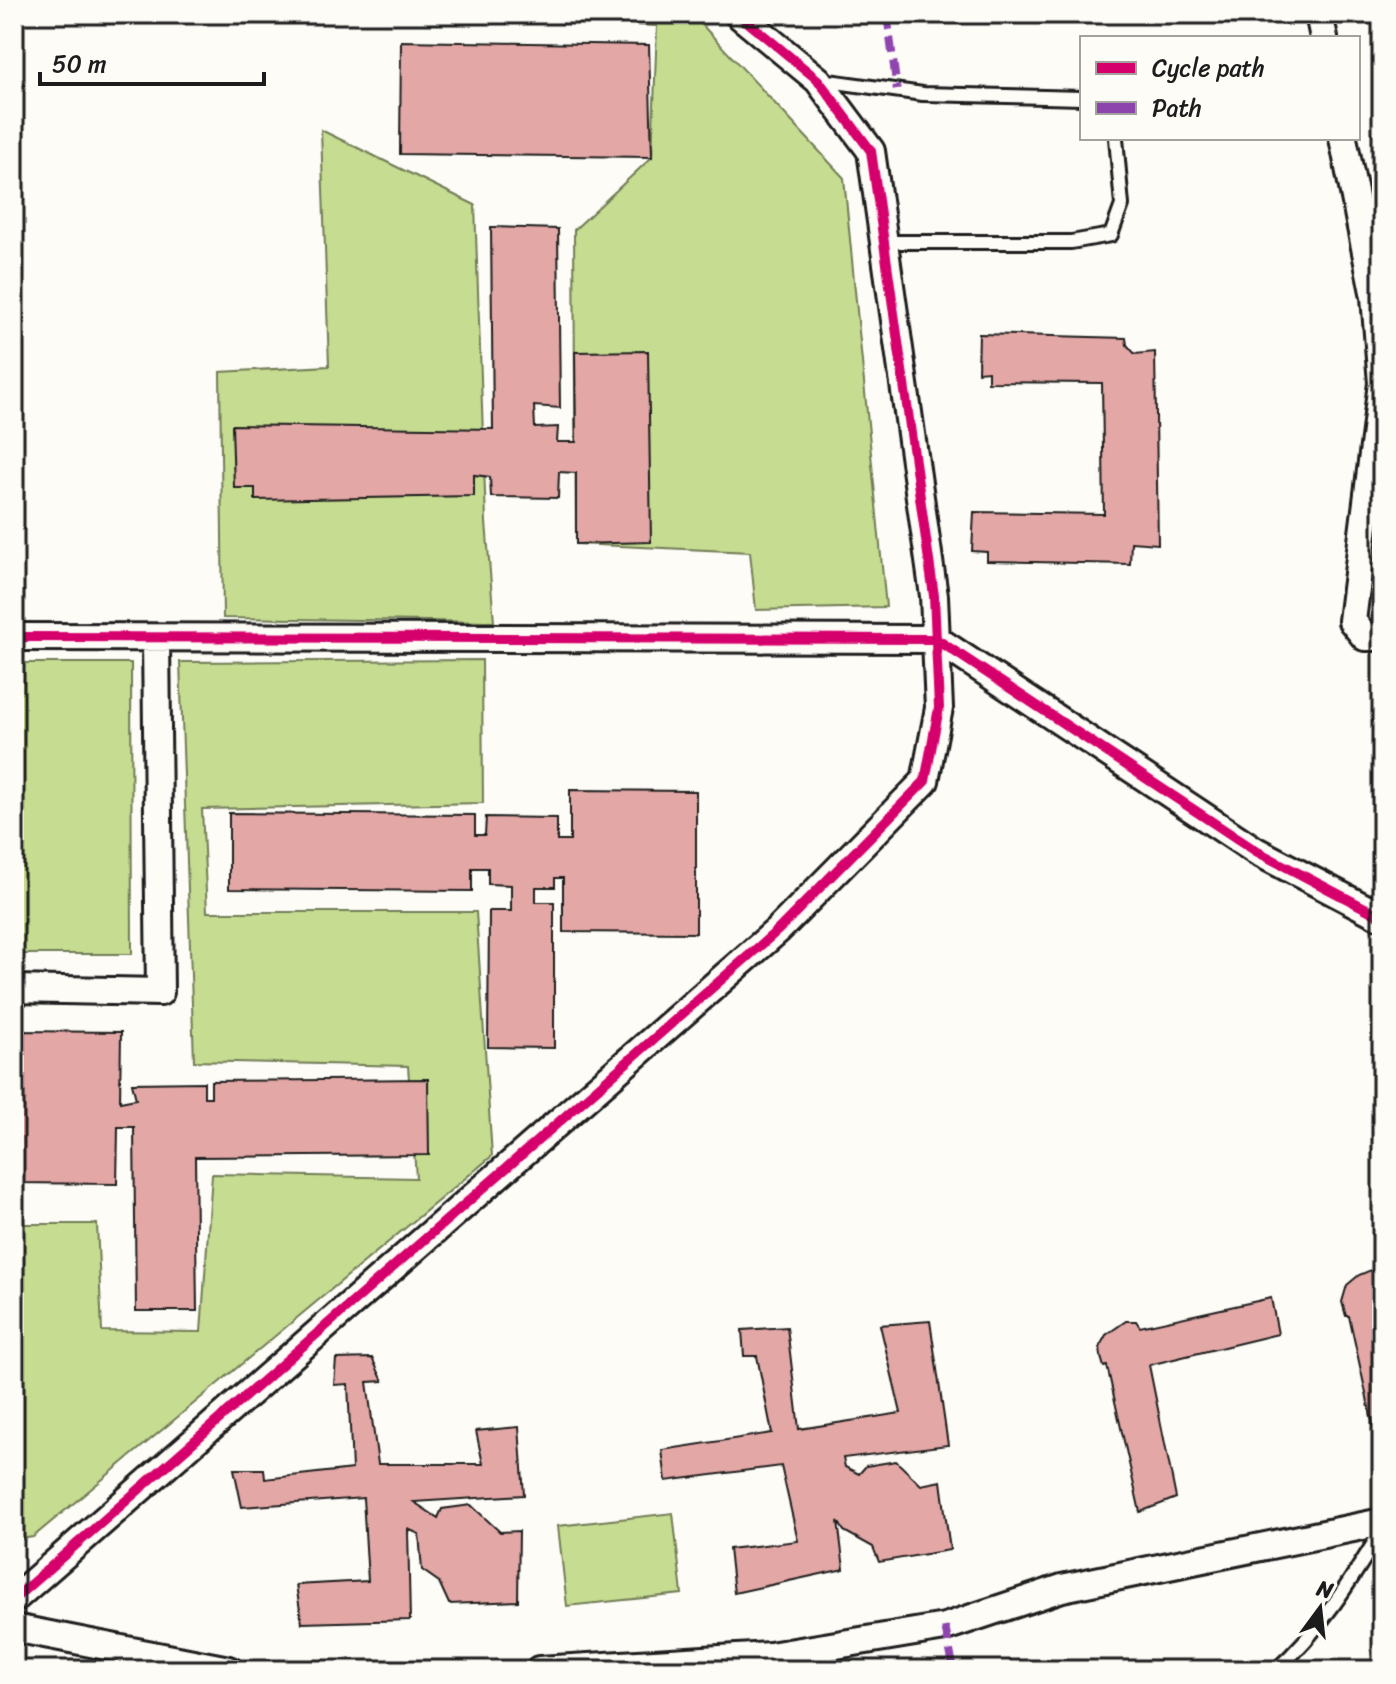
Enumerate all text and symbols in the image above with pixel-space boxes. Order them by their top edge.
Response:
scale bar [40,36,264,86]
legend [1080,36,1360,140]
text: 50 m [52,43,107,85]
text: Cycle path [1152,47,1265,89]
text: Path [1152,87,1202,129]
north arrow [1280,1568,1360,1648]
text: N [1312,1568,1338,1610]

